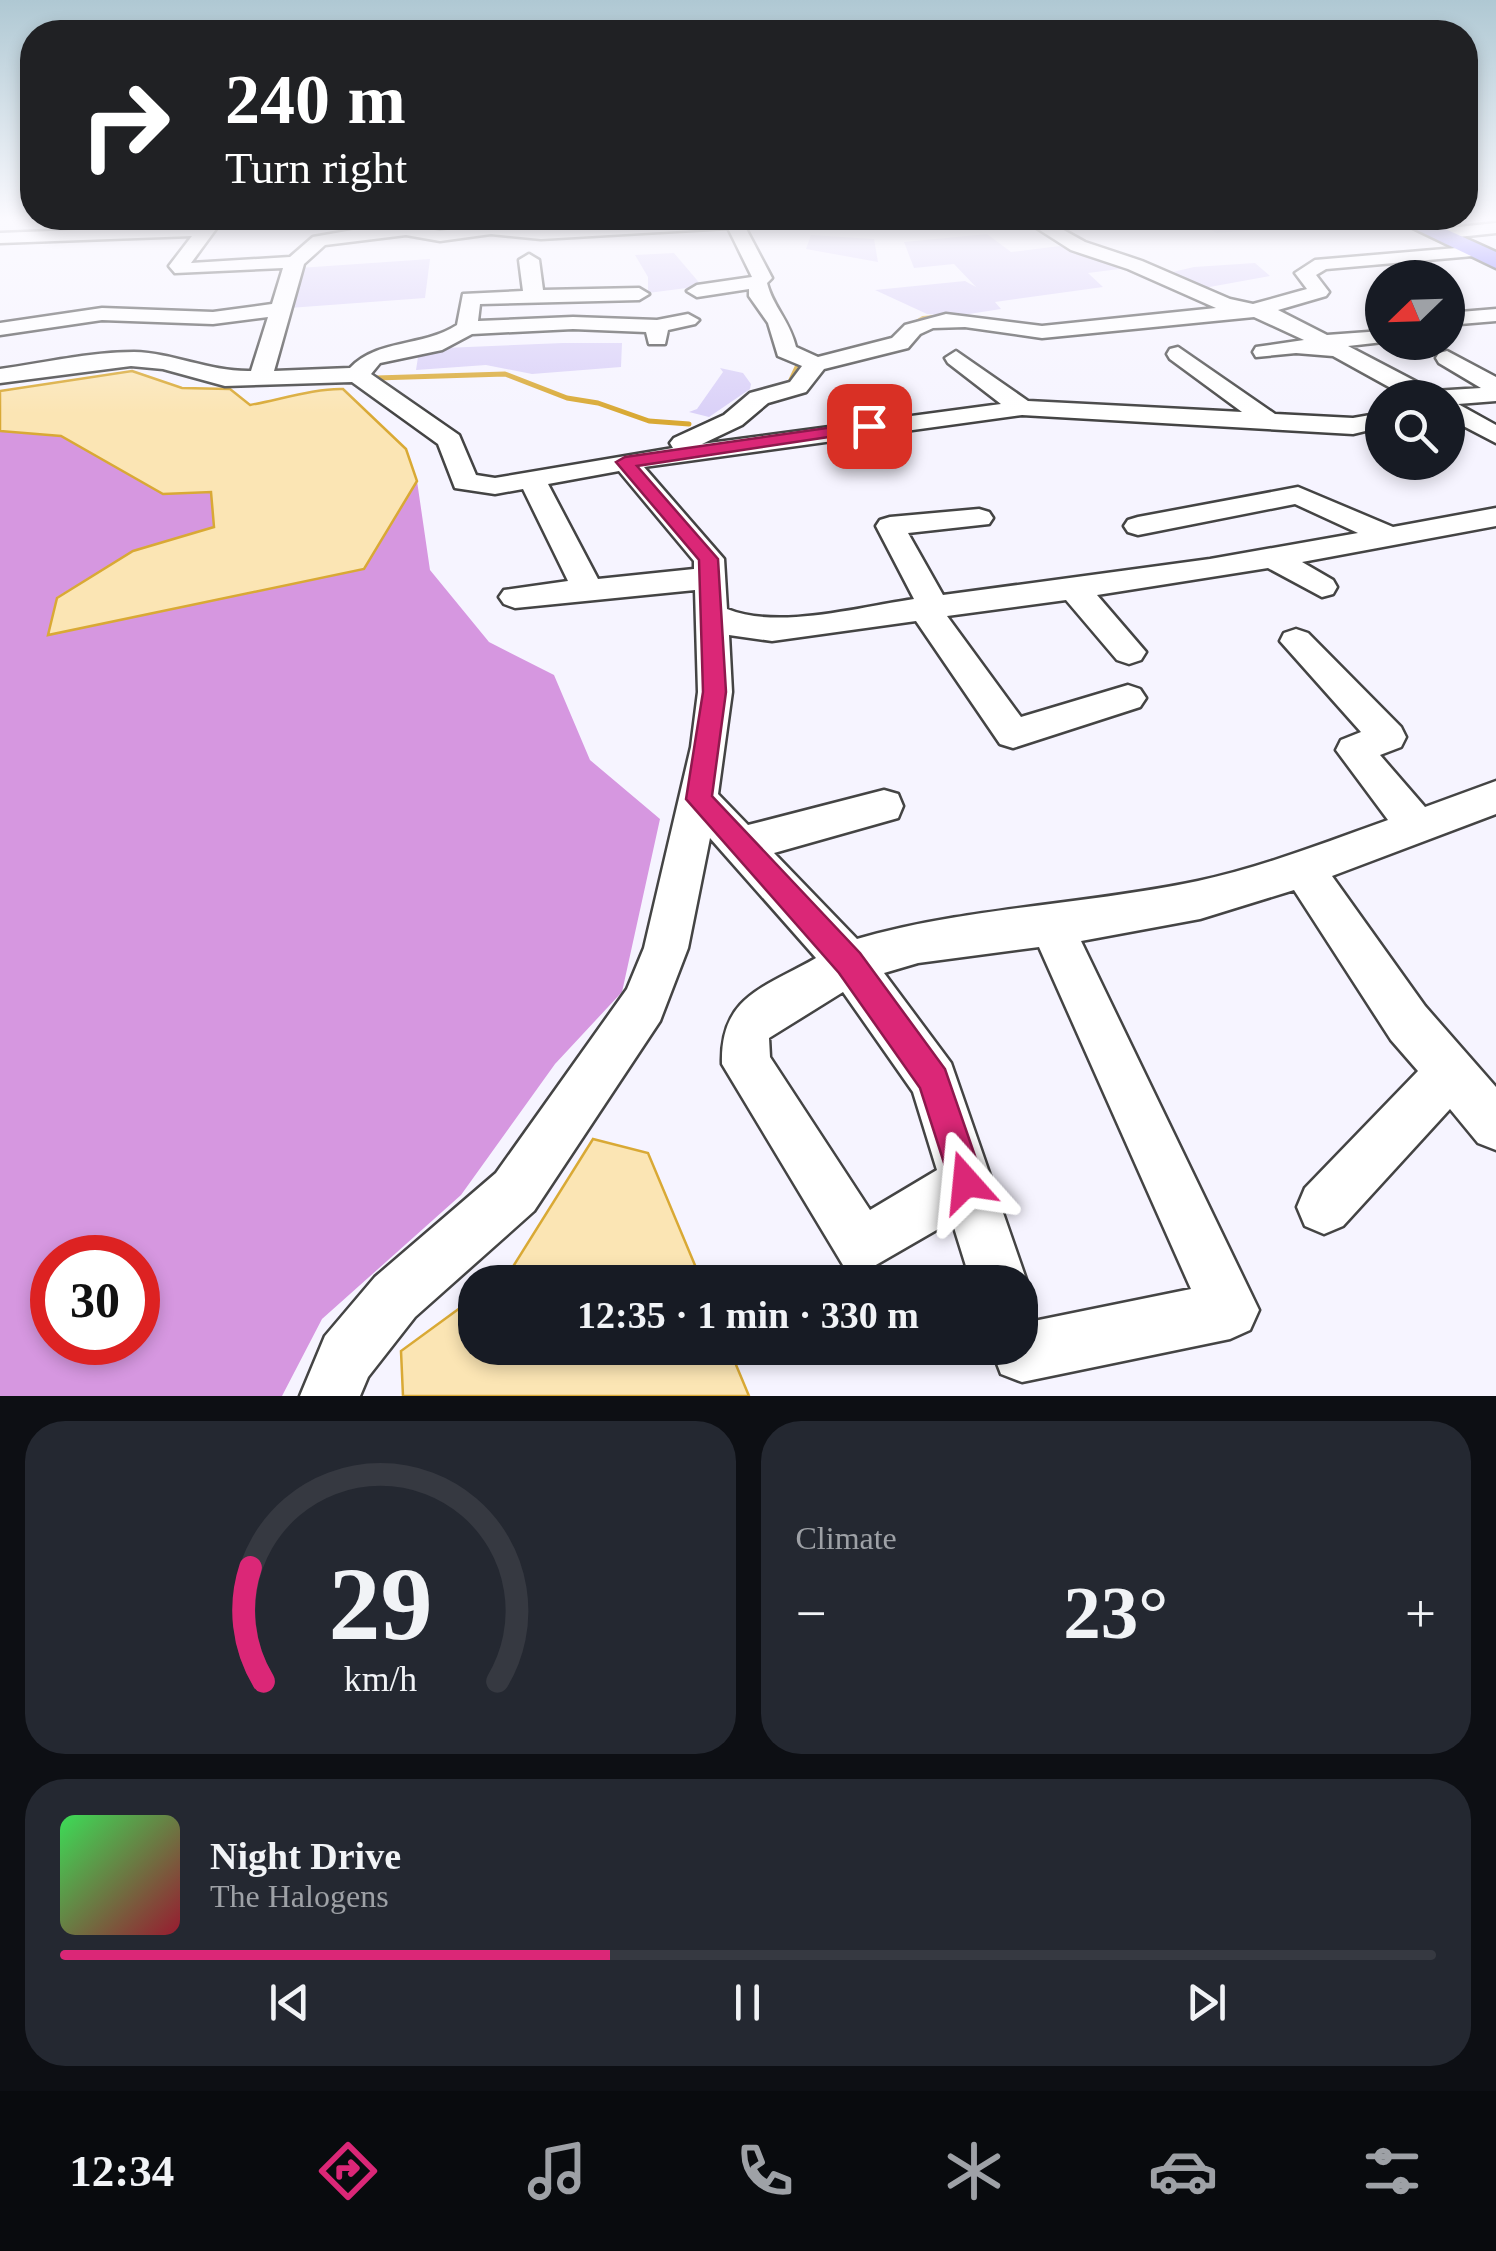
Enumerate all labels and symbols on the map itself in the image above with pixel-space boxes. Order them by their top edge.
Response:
north arrow [1365,260,1465,360]
pin [827,384,912,469]
position arrow [914,1130,1018,1234]
speed limit sign: 30 [30,1235,160,1365]

